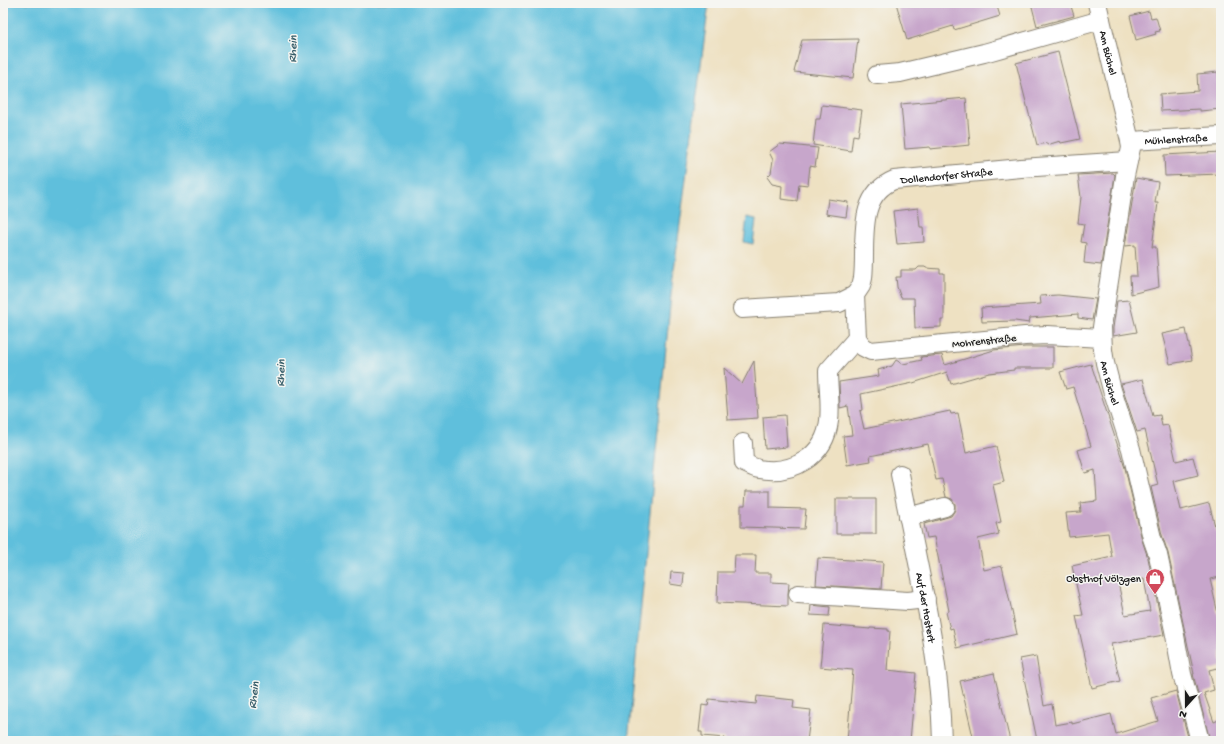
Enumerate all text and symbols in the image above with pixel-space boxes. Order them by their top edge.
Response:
street label: Am Büchel [1096,30,1118,77]
water label: Rhein [287,35,301,63]
street label: Mühlenstraße [1144,133,1208,148]
street label: Dollendorfer Straße [899,167,993,187]
street label: Mohrenstraße [951,333,1017,351]
water label: Rhein [275,359,289,387]
street label: Am Büchel [1097,360,1121,408]
shop icon: Obsthof Völzgen [1144,567,1166,595]
street label: Auf der Hostert [912,572,937,645]
place label: Obsthof Völzgen [1066,573,1142,586]
water label: Rhein [246,681,264,710]
north arrow [1166,686,1206,726]
text: N [1178,707,1189,720]

